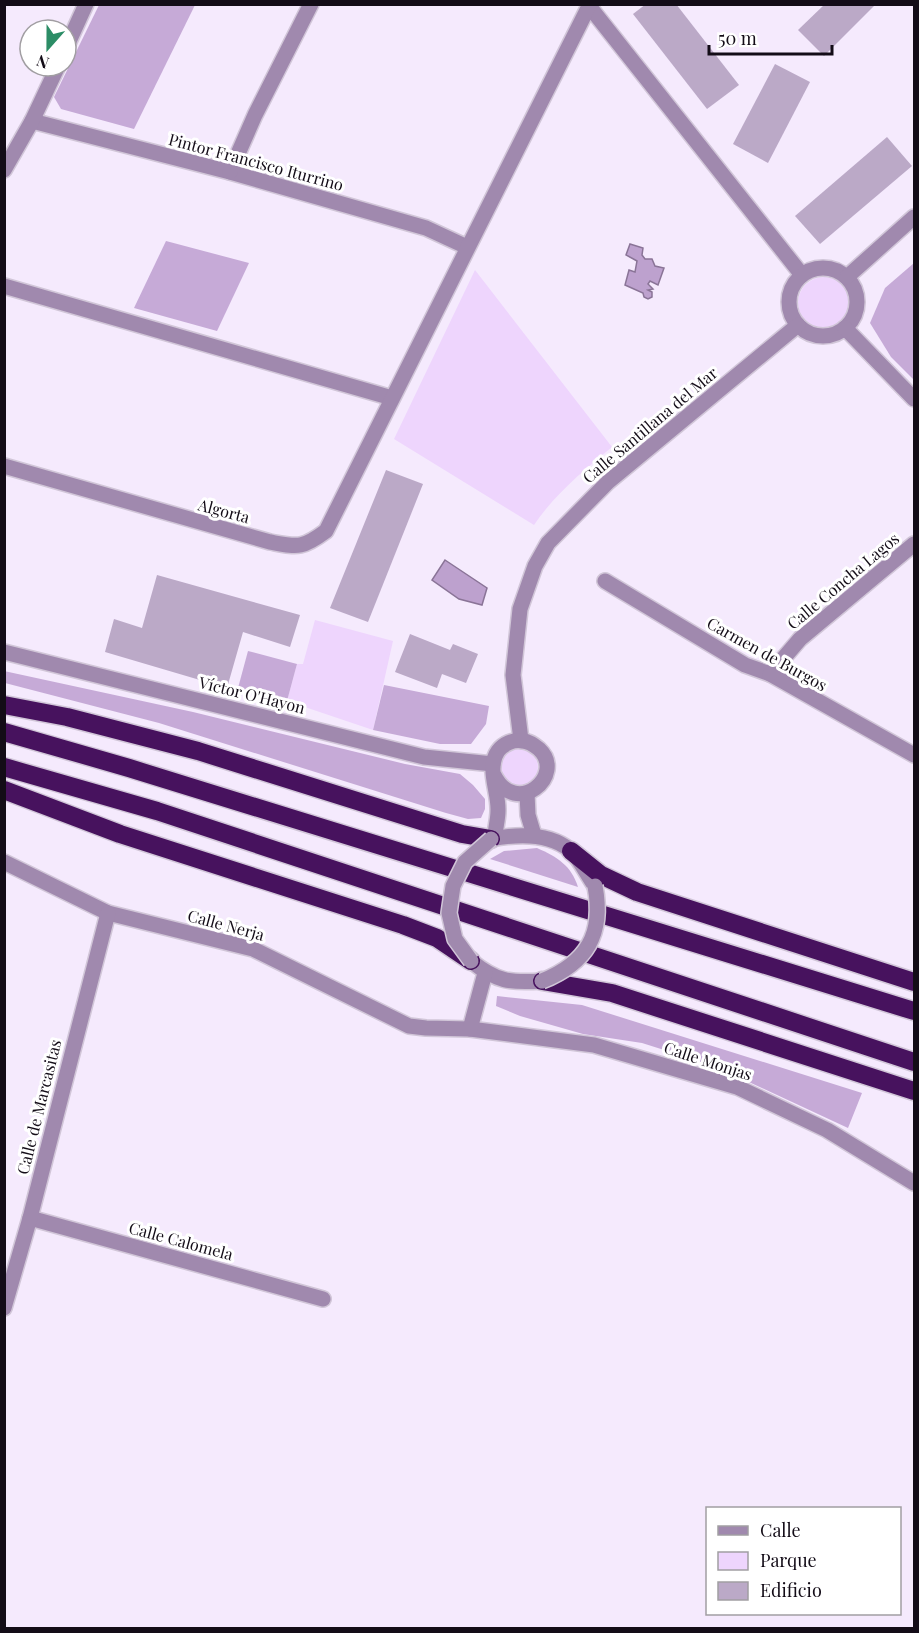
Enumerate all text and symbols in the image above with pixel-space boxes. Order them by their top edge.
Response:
north arrow [18,18,78,78]
scale bar [709,18,832,56]
text: 50 m [718,26,757,50]
text: N [33,50,52,74]
street label: Pintor Francisco Iturrino [166,128,346,195]
street label: Calle Santillana del Mar [578,362,721,487]
street label: Algorta [195,493,252,527]
street label: Calle Concha Lagos [782,528,903,634]
street label: Carmen de Burgos [704,612,831,695]
street label: Víctor O'Hayon [196,671,308,718]
street label: Calle Nerja [185,904,267,945]
street label: Calle Monjas [661,1036,755,1085]
street label: Calle de Marcasitas [12,1037,65,1177]
street label: Calle Calomela [127,1217,236,1265]
legend [706,1507,901,1615]
text: Calle [760,1518,801,1542]
text: Parque [760,1548,817,1572]
text: Edificio [760,1578,822,1602]

